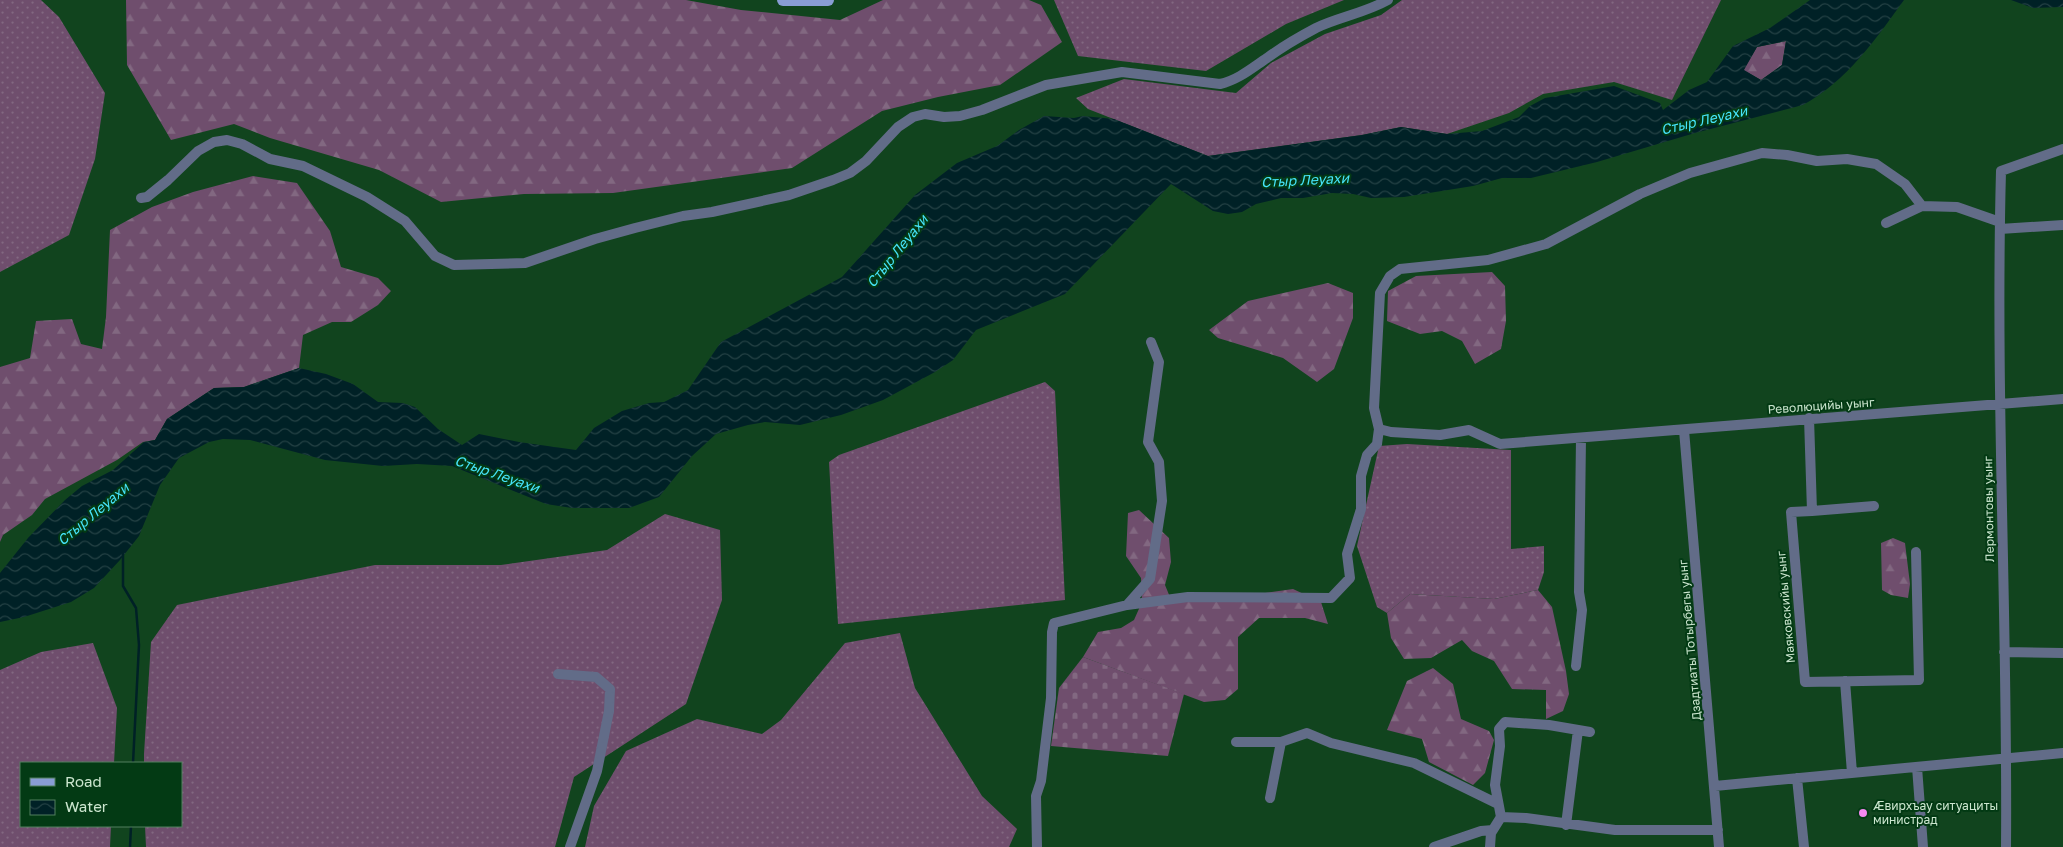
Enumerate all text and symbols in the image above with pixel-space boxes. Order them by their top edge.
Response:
water label: Стыр Леуахи [1659,101,1750,138]
water label: Стыр Леуахи [1261,169,1351,190]
water label: Стыр Леуахи [862,210,932,290]
street label: Революцийы уынг [1767,394,1875,417]
water label: Стыр Леуахи [453,451,543,496]
street label: Лермонтовы уынг [1980,455,1997,562]
water label: Стыр Леуахи [53,478,133,548]
street label: Маяковскийы уынг [1773,550,1798,664]
street label: Дзадтиаты Тотырбегы уынг [1675,558,1704,721]
legend [20,762,182,827]
text: Road [65,772,102,790]
text: Water [65,797,108,815]
place label: Æвирхъау ситуациты министрад [1873,798,1998,827]
marker: Æвирхъау ситуациты министрад [1857,807,1869,819]

